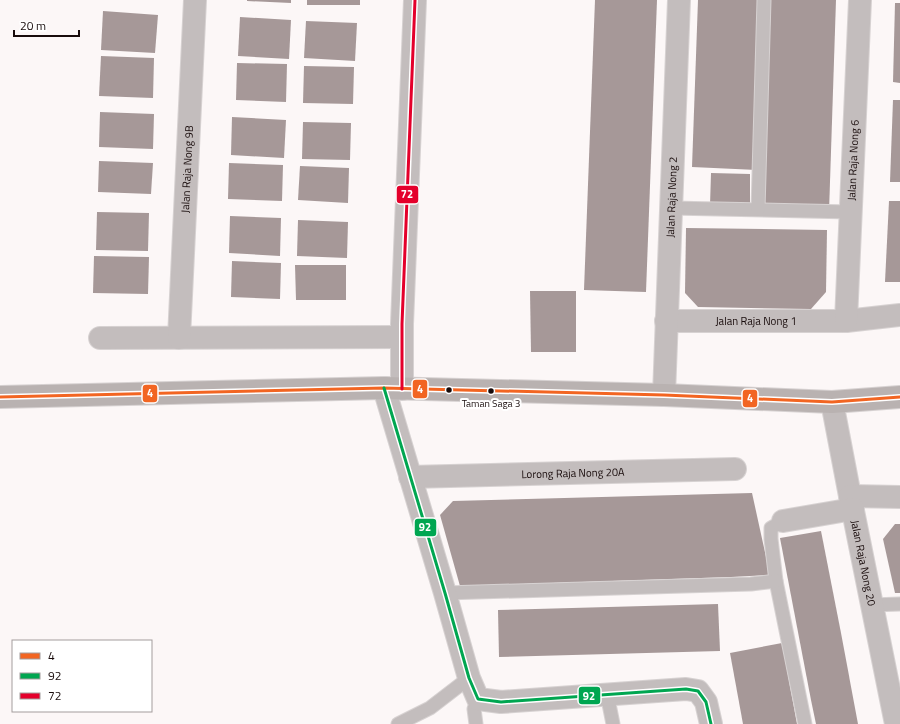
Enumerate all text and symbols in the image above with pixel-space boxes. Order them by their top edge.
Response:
scale bar [14,12,79,38]
text: 20 m [20,16,46,35]
street label: Jalan Raja Nong 6 [843,119,863,201]
street label: Jalan Raja Nong 9B [177,125,197,213]
street label: Jalan Raja Nong 2 [662,156,681,238]
line badge: 72 [396,185,419,204]
text: 72 [401,186,413,202]
street label: Jalan Raja Nong 1 [715,313,797,329]
line badge: 4 [412,379,428,399]
text: 4 [417,381,423,397]
line badge: 4 [142,384,158,403]
text: 4 [147,385,153,401]
unlabelled marker [444,385,454,395]
marker: Taman Saga 3 [486,386,496,396]
line badge: 4 [742,389,758,408]
text: 4 [747,390,753,406]
place label: Taman Saga 3 [462,396,520,411]
street label: Lorong Raja Nong 20A [521,464,625,482]
line badge: 92 [414,518,437,537]
text: 92 [419,519,431,535]
street label: Jalan Raja Nong 20 [847,519,880,607]
legend [12,640,152,712]
text: 4 [48,646,55,665]
text: 92 [48,666,61,685]
text: 72 [48,686,61,705]
line badge: 92 [578,686,601,705]
text: 92 [583,688,595,704]

